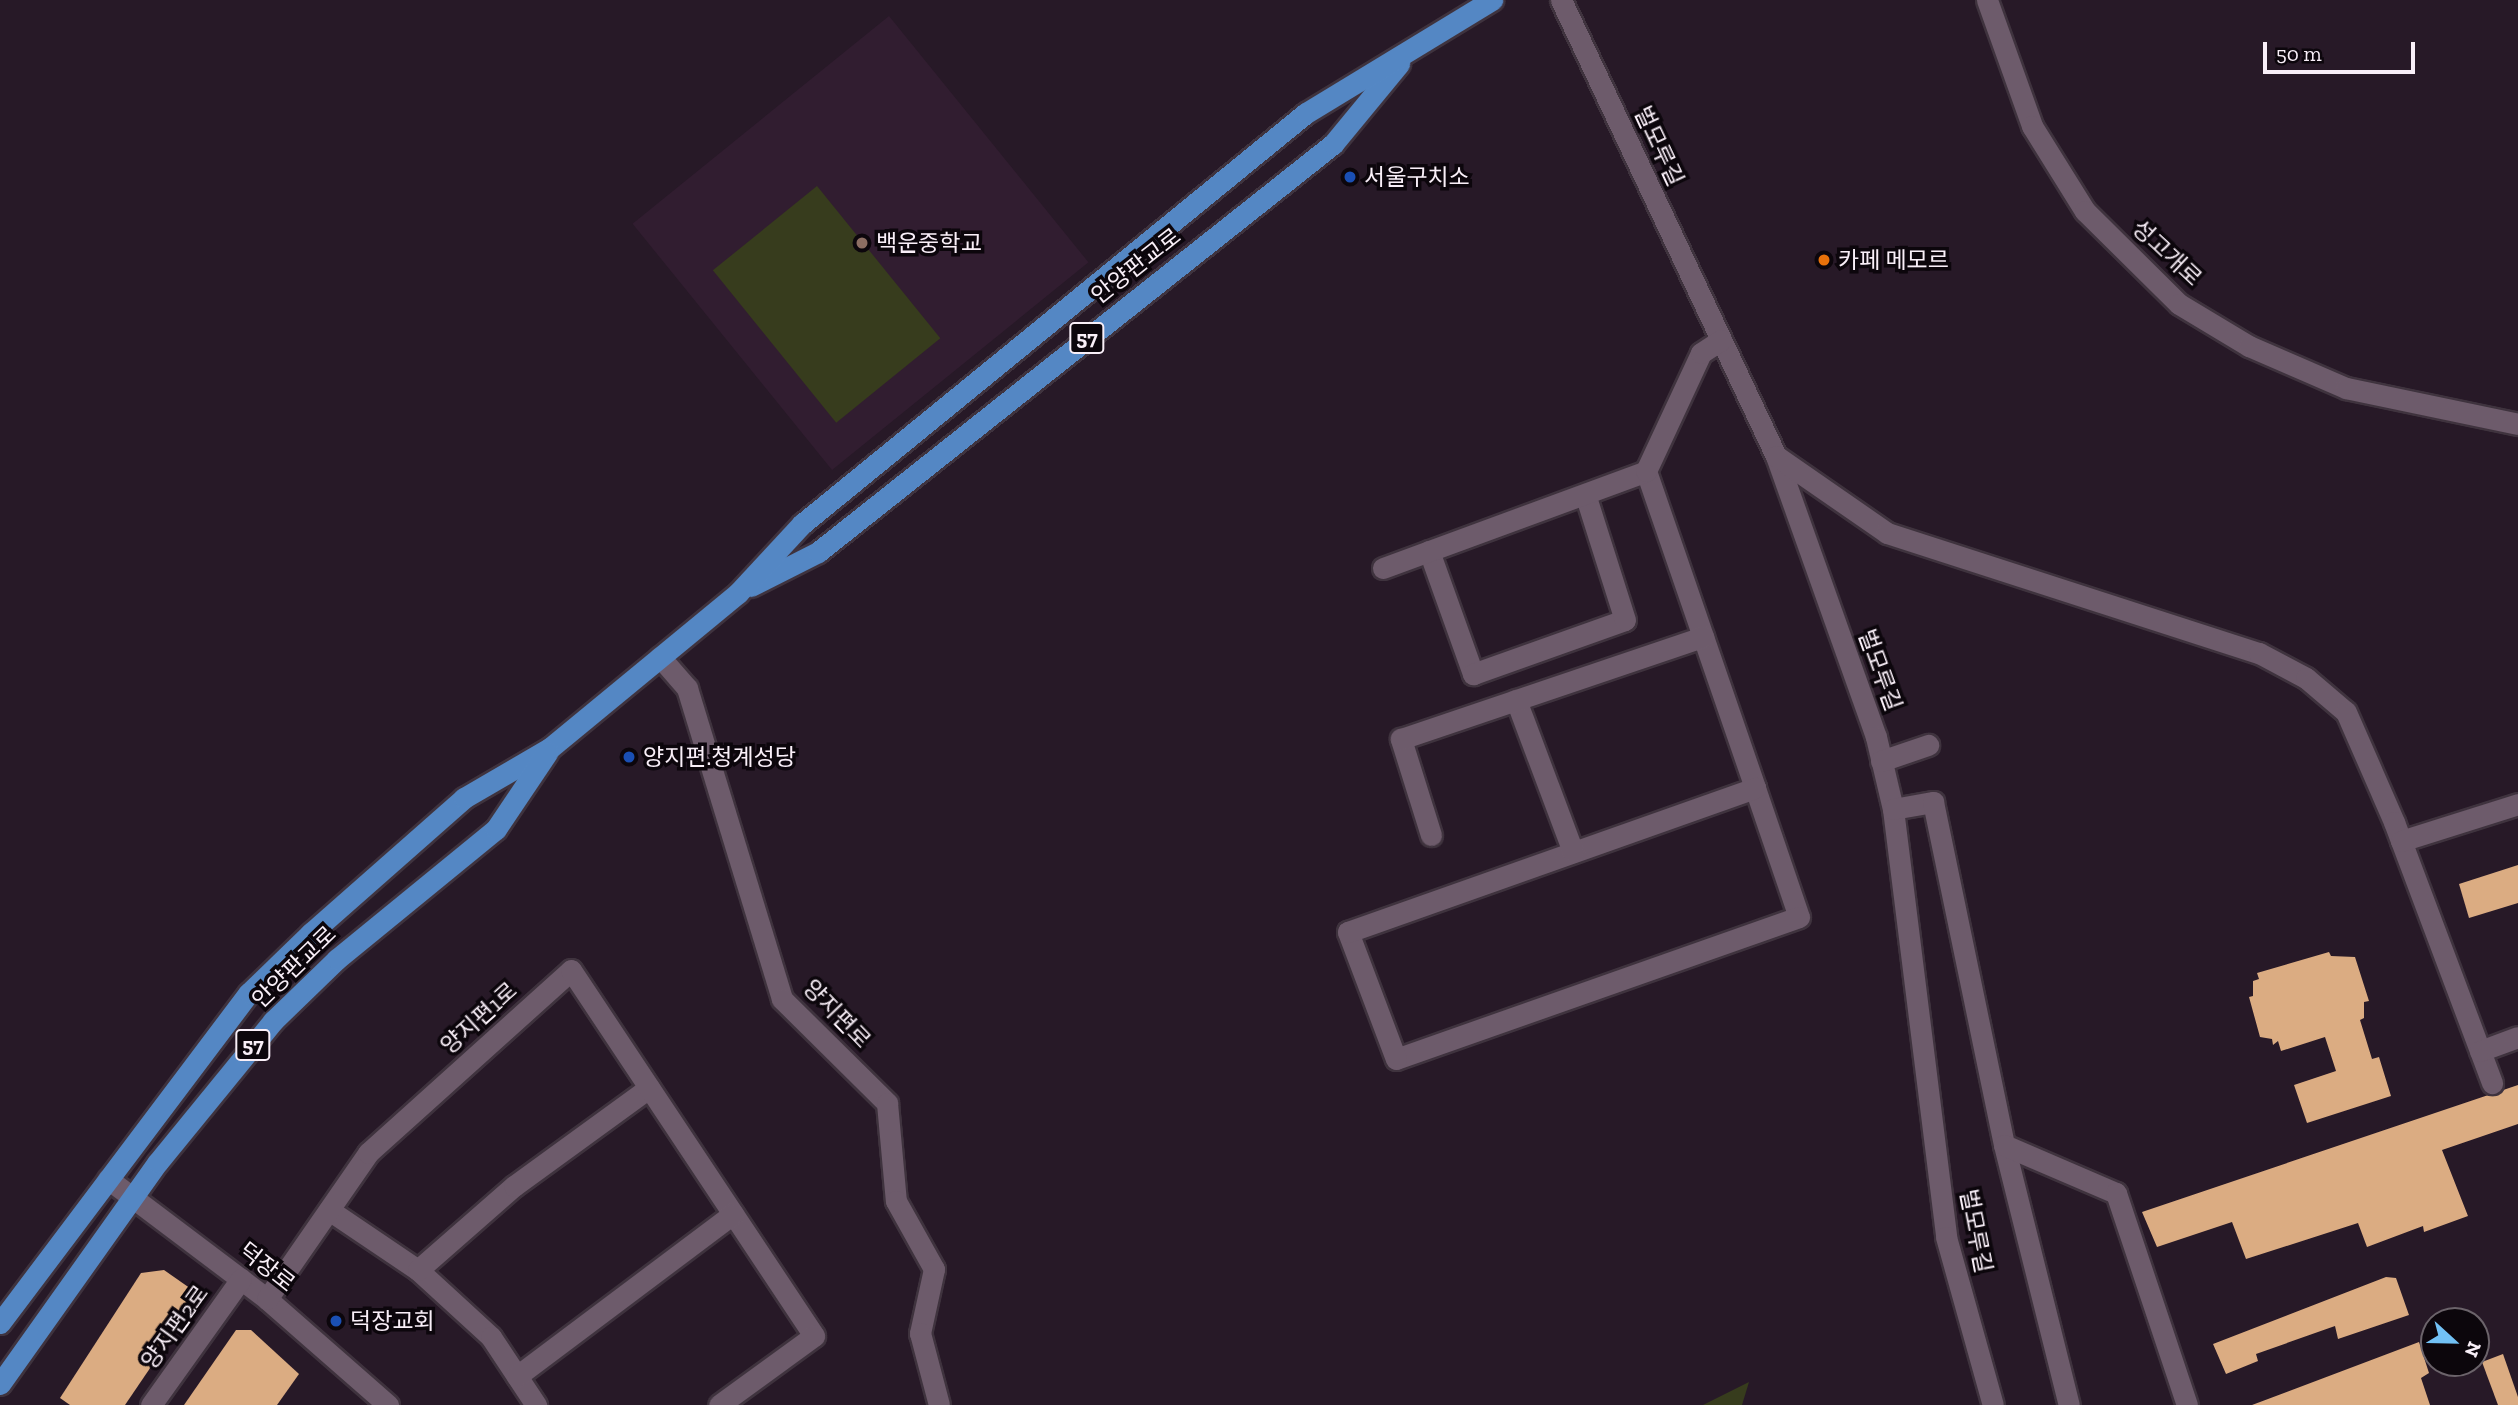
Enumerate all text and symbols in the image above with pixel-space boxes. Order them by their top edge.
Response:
scale bar [2266,28,2418,72]
text: 50 m [2276,41,2322,66]
street label: 벌모루길 [1629,102,1689,190]
place label: 서울구치소 [1364,163,1470,191]
marker: 서울구치소 [1342,169,1358,185]
street label: 성고개로 [2127,214,2207,292]
street label: 안양판교로 [1086,223,1186,309]
place label: 백운중학교 [876,229,982,257]
marker: 백운중학교 [854,235,870,251]
place label: 카페 메모르 [1838,246,1949,274]
marker: 카페 메모르 [1816,252,1832,268]
road number: 57 [1068,320,1106,356]
street label: 벌모루길 [1853,626,1907,714]
place label: 양지편.청계성당 [643,743,796,771]
marker: 양지편.청계성당 [621,749,637,765]
street label: 안양판교로 [246,920,342,1014]
street label: 양지편로 [798,974,876,1054]
street label: 양지편1로 [435,976,523,1060]
road number: 57 [234,1028,272,1062]
street label: 벌모루길 [1954,1187,1998,1275]
street label: 덕장로 [233,1237,301,1297]
street label: 양지편2로 [135,1280,215,1374]
place label: 덕장교회 [350,1307,435,1335]
north arrow [2420,1307,2490,1377]
marker: 덕장교회 [328,1313,344,1329]
text: N [2460,1338,2486,1360]

